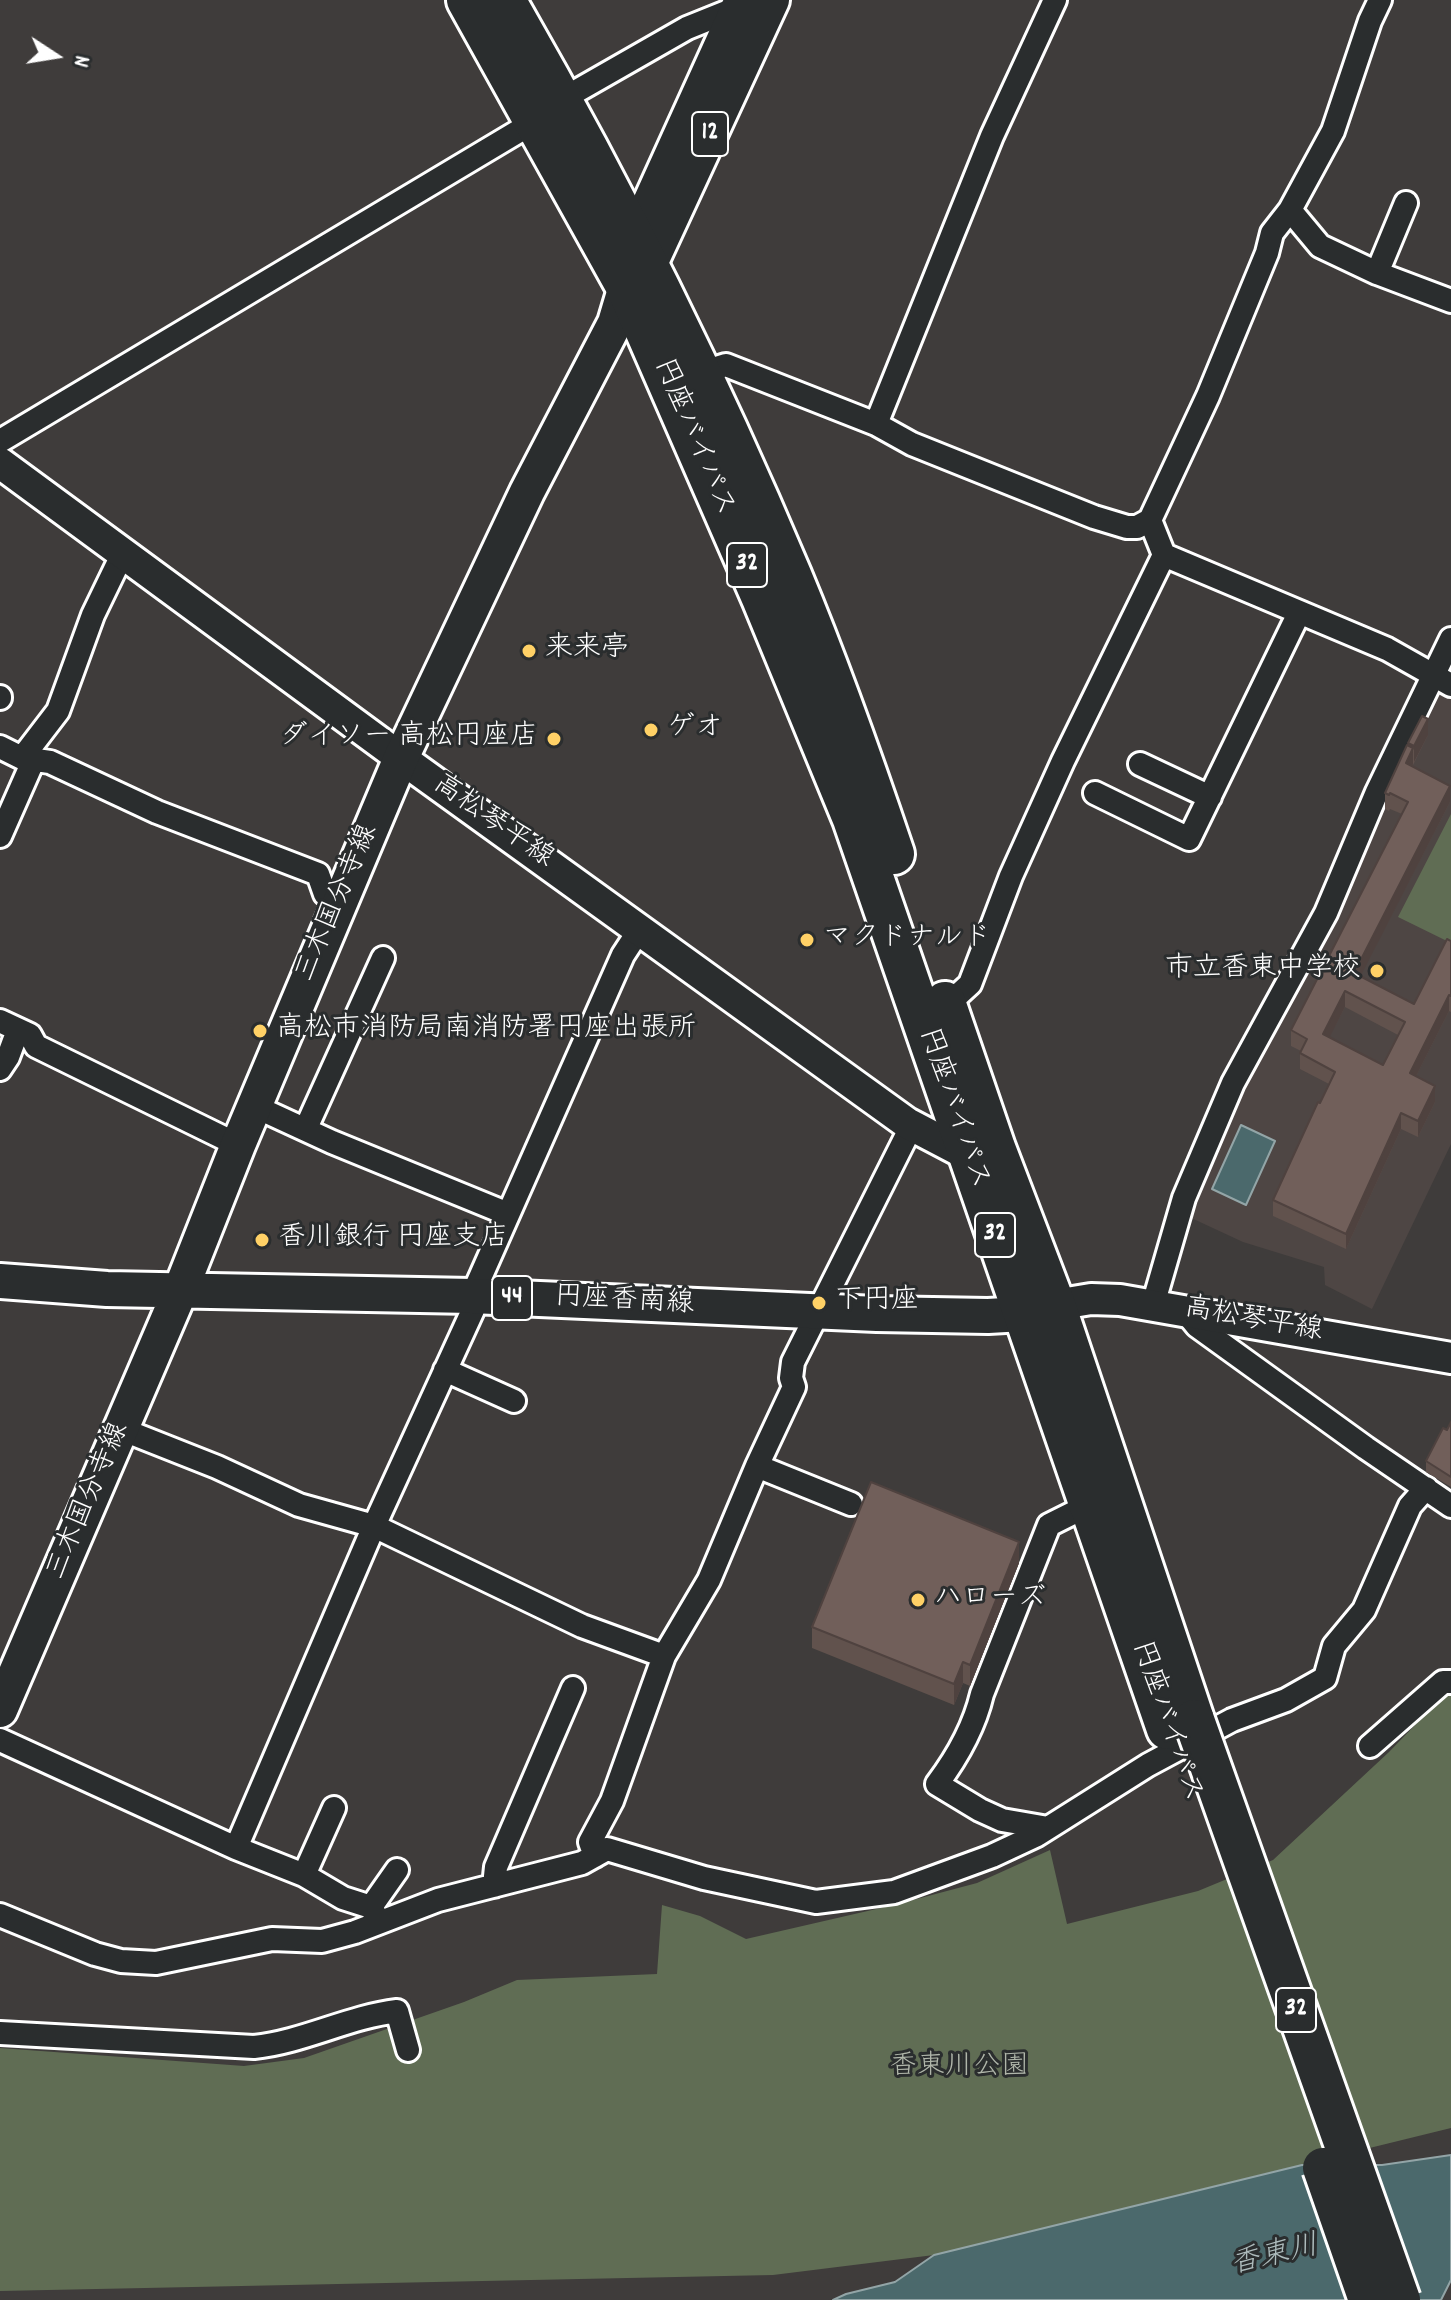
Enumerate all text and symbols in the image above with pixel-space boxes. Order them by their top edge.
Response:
north arrow [16,16,96,96]
text: N [64,53,96,70]
road number: 12 [692,112,728,156]
street label: 円座バイパス [644,354,740,522]
road number: 32 [727,543,767,587]
place label: 来来亭 [545,634,629,668]
marker: 来来亭 [520,642,538,660]
place label: ゲオ [667,713,723,747]
marker: ゲオ [642,721,660,739]
place label: ダイソー 高松円座店 [280,722,538,756]
marker: ダイソー 高松円座店 [545,730,563,748]
street label: 高松琴平線 [425,769,559,877]
street label: 三木国分寺線 [291,820,387,988]
place label: マクドナルド [823,923,991,957]
marker: マクドナルド [798,931,816,949]
place label: 市立香東中学校 [1165,954,1361,988]
marker: 市立香東中学校 [1368,962,1386,980]
place label: 高松市消防局南消防署円座出張所 [276,1014,696,1048]
marker: 高松市消防局南消防署円座出張所 [251,1022,269,1040]
street label: 円座バイパス [909,1024,995,1194]
road number: 32 [975,1213,1015,1257]
place label: 香川銀行 円座支店 [278,1223,508,1257]
marker: 香川銀行 円座支店 [253,1231,271,1249]
road number: 44 [492,1276,532,1320]
street label: 円座香南線 [553,1283,695,1323]
place label: 下円座 [835,1286,919,1320]
street label: 高松琴平線 [1181,1293,1325,1351]
marker: 下円座 [810,1294,828,1312]
street label: 三木国分寺線 [42,1418,138,1586]
place label: ハローズ [934,1583,1046,1617]
marker: ハローズ [909,1591,927,1609]
street label: 円座バイパス [1122,1637,1208,1807]
road number: 32 [1276,1988,1316,2032]
park label: 香東川公園 [889,2052,1029,2086]
water label: 香東川 [1227,2230,1323,2286]

